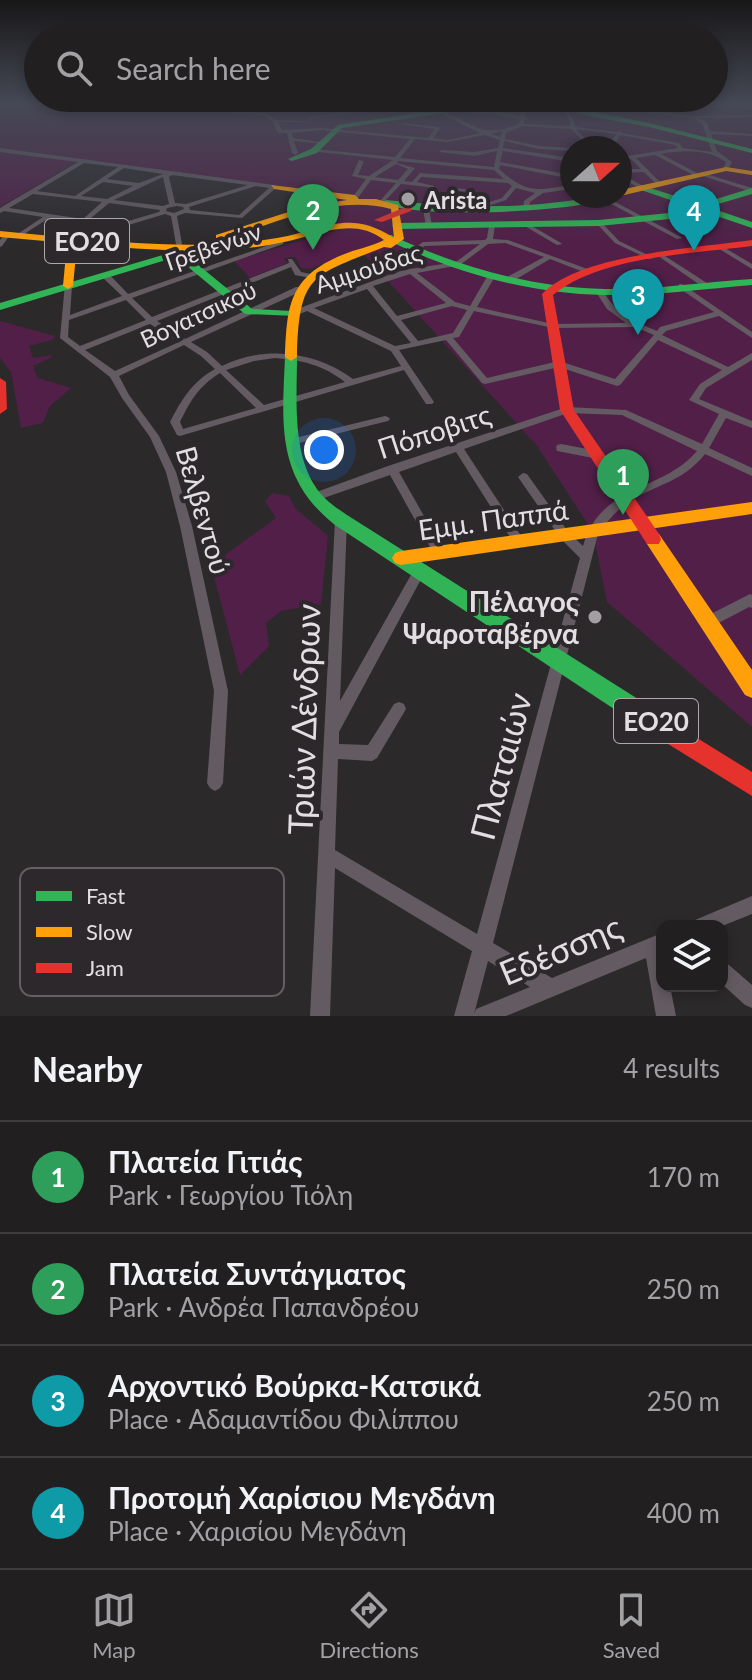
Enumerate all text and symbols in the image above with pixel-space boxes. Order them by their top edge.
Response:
search box [24,24,728,112]
icon: search [52,46,96,90]
text: Search here [116,50,271,86]
north arrow [560,136,632,208]
pin: 2 [287,184,339,250]
place label: Arista [423,185,487,214]
pin: 4 [668,185,720,251]
marker: Arista [399,190,417,208]
street label: Γρεβενών [161,216,265,276]
road number: ΕΟ20 [45,219,129,263]
street label: Αμμούδας [311,237,425,299]
pin: 3 [612,269,664,335]
street label: Βογατσικού [135,274,261,354]
street label: Πόποβιτς [373,397,495,465]
your location [304,430,344,470]
street label: Βελβεντού [169,442,239,578]
pin: 1 [597,449,649,515]
street label: Εμμ. Παππά [416,492,571,546]
place label: Πέλαγος Ψαροταβέρνα [403,584,579,650]
street label: Τριών Δένδρων [278,603,328,835]
marker: Πέλαγος Ψαροταβέρνα [586,608,604,626]
street label: Πλαταιών [461,688,539,844]
road number: ΕΟ20 [614,699,698,743]
legend [20,868,284,996]
text: Fast [86,882,125,909]
street label: Εδέσσης [493,905,628,993]
text: Slow [86,918,133,945]
map controls [656,920,728,992]
button: layers [656,920,728,992]
text: Jam [86,954,124,981]
text: Nearby [32,1048,143,1089]
text: 4 results [623,1052,720,1084]
text: Πλατεία Γιτιάς [108,1143,302,1179]
text: 1 [50,1161,66,1193]
text: 170 m [647,1161,720,1193]
text: Park · Γεωργίου Τιόλη [108,1179,353,1211]
text: Πλατεία Συντάγματος [108,1255,406,1291]
text: 2 [50,1273,66,1305]
text: 250 m [647,1273,720,1305]
text: Park · Ανδρέα Παπανδρέου [108,1291,419,1323]
text: Αρχοντικό Βούρκα-Κατσικά [108,1367,481,1403]
text: 3 [50,1385,66,1417]
text: 250 m [647,1385,720,1417]
text: Place · Αδαμαντίδου Φιλίππου [108,1403,459,1435]
text: Προτομή Χαρίσιου Μεγδάνη [108,1479,495,1515]
text: 4 [50,1497,66,1529]
text: 400 m [647,1497,720,1529]
text: Place · Χαρισίου Μεγδάνη [108,1515,407,1547]
tab: Map [92,1588,136,1663]
tab: Directions [320,1588,419,1663]
tab: Saved [603,1588,660,1663]

